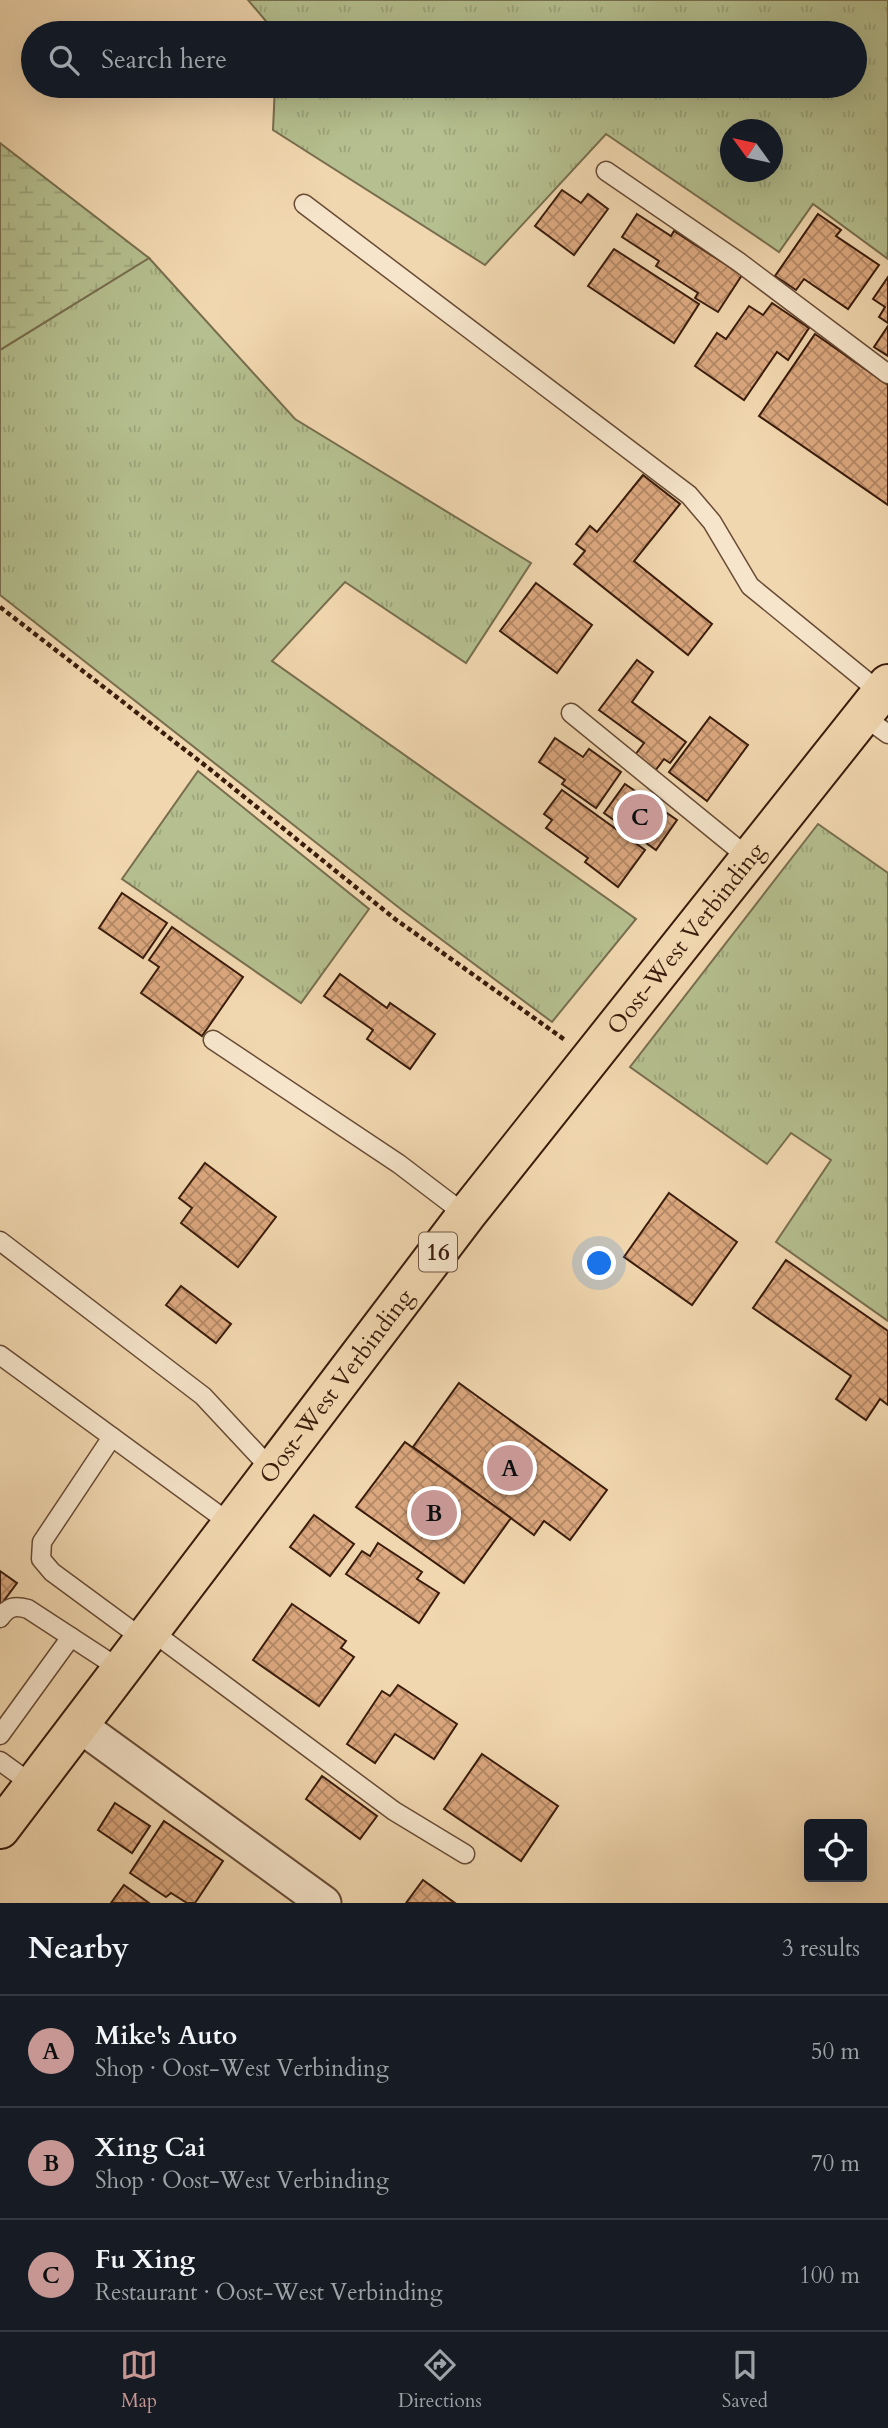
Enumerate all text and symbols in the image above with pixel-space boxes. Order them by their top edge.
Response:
search box [21,21,867,98]
icon: search [45,41,83,79]
text: Search here [101,42,227,77]
north arrow [720,119,783,182]
pin: C [617,791,663,843]
street label: Oost-West Verbinding [600,835,773,1042]
road number: 16 [419,1232,457,1272]
your location [582,1246,616,1280]
street label: Oost-West Verbinding [252,1282,422,1491]
pin: A [487,1442,533,1494]
pin: B [411,1487,457,1539]
map controls [804,1819,867,1882]
button: locate [804,1819,867,1882]
text: Nearby [28,1928,129,1969]
text: 3 results [782,1933,860,1964]
text: Mike's Auto [95,2018,237,2053]
text: A [42,2036,60,2067]
text: 50 m [811,2036,860,2067]
text: Shop · Oost-West Verbinding [95,2053,389,2084]
text: Xing Cai [95,2130,206,2165]
text: B [43,2148,59,2179]
text: 70 m [811,2148,860,2179]
text: Shop · Oost-West Verbinding [95,2165,389,2196]
text: Fu Xing [95,2242,195,2277]
text: C [42,2260,60,2291]
text: 100 m [799,2260,860,2291]
text: Restaurant · Oost-West Verbinding [95,2277,443,2308]
tab: Map [120,2346,158,2414]
tab: Directions [398,2346,482,2414]
tab: Saved [722,2346,768,2414]

